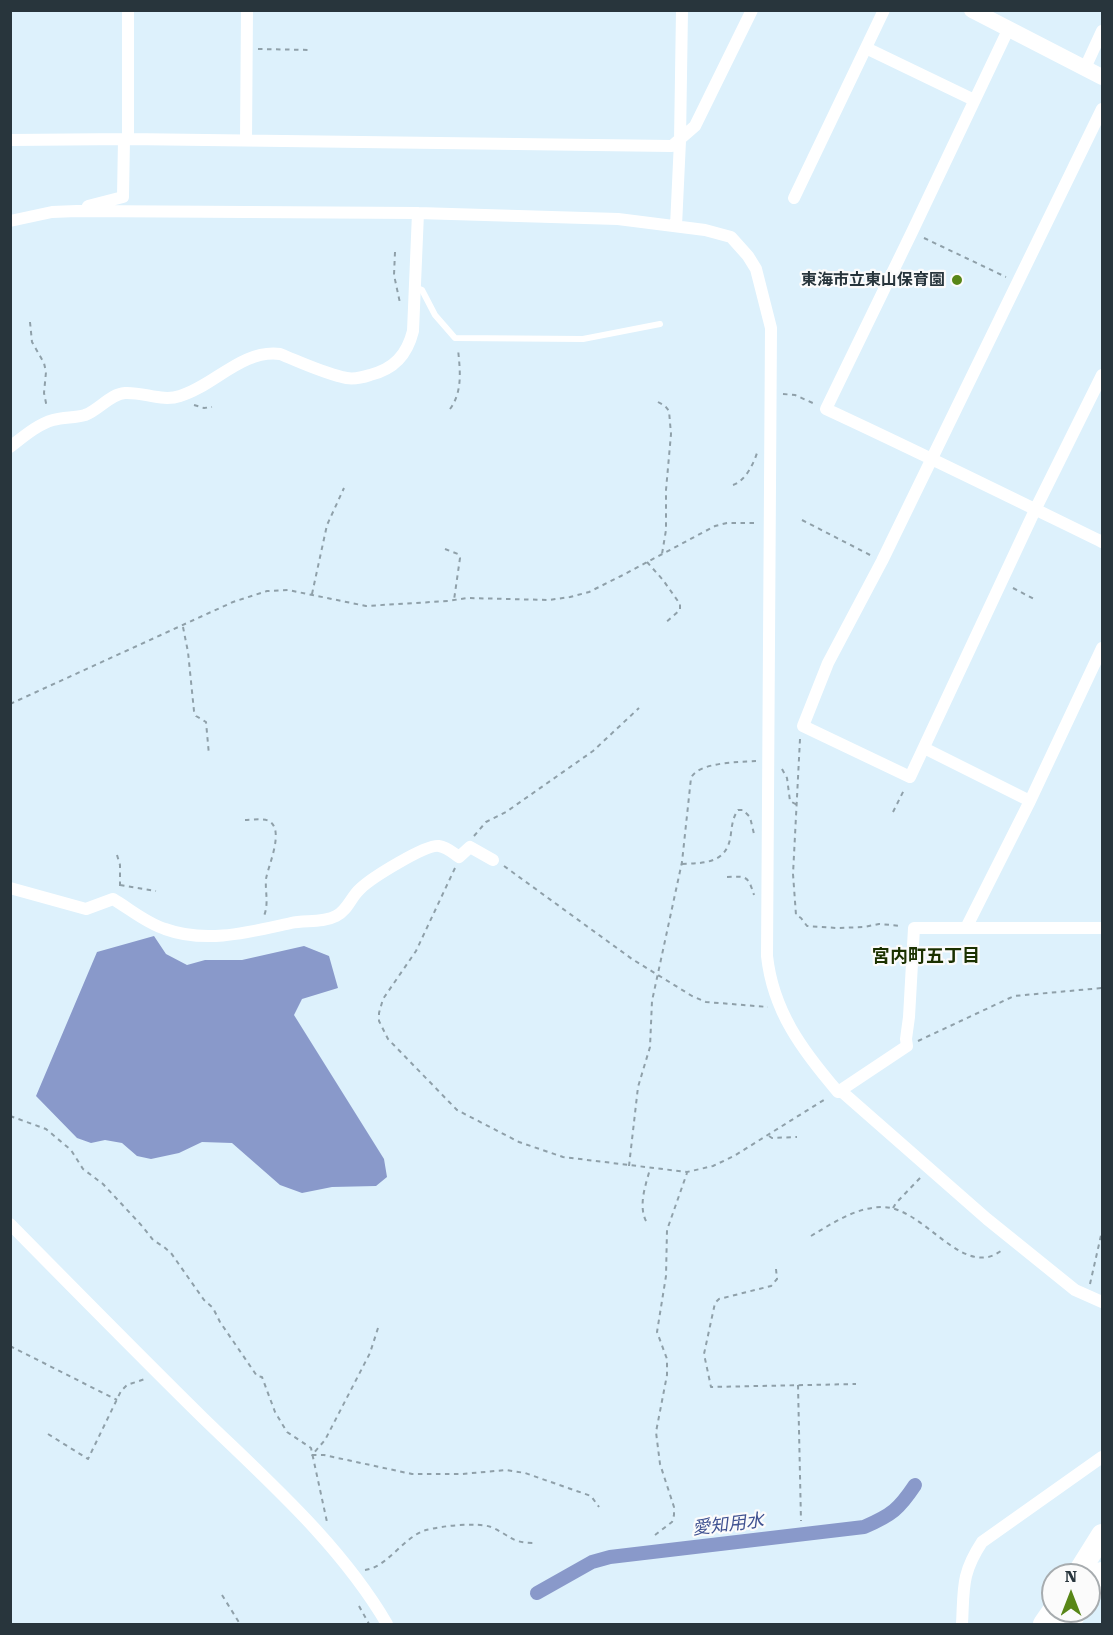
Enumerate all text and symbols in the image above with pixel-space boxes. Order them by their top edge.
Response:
place label: 東海市立東山保育園 [801,270,945,290]
marker: 東海市立東山保育園 [950,273,964,287]
district label: 宮内町五丁目 [872,946,980,968]
water label: 愛知用水 [691,1510,765,1540]
north arrow [1041,1563,1101,1623]
text: N [1065,1567,1077,1586]

